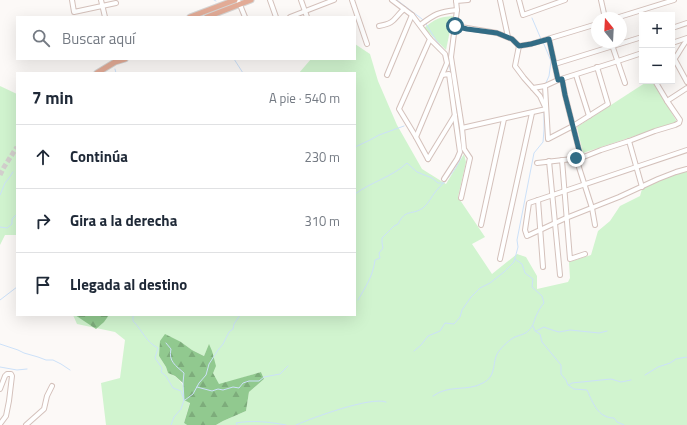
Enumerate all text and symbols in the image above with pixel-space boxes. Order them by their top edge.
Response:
north arrow [591,12,627,48]
map controls [639,12,675,84]
button: + [639,12,675,48]
search box [16,16,356,60]
route start [446,17,464,35]
icon: search [30,27,52,49]
text: Buscar aquí [62,27,135,50]
button: − [639,48,675,84]
text: 7 min [32,85,73,111]
text: A pie · 540 m [269,88,340,108]
text: Continúa [70,145,128,168]
icon: ahead [32,146,54,168]
text: 230 m [304,147,340,167]
route end [567,149,585,167]
text: Gira a la derecha [70,209,177,232]
icon: right [32,210,54,232]
text: 310 m [304,211,340,231]
text: Llegada al destino [70,273,187,296]
icon: arrive [32,274,54,296]

